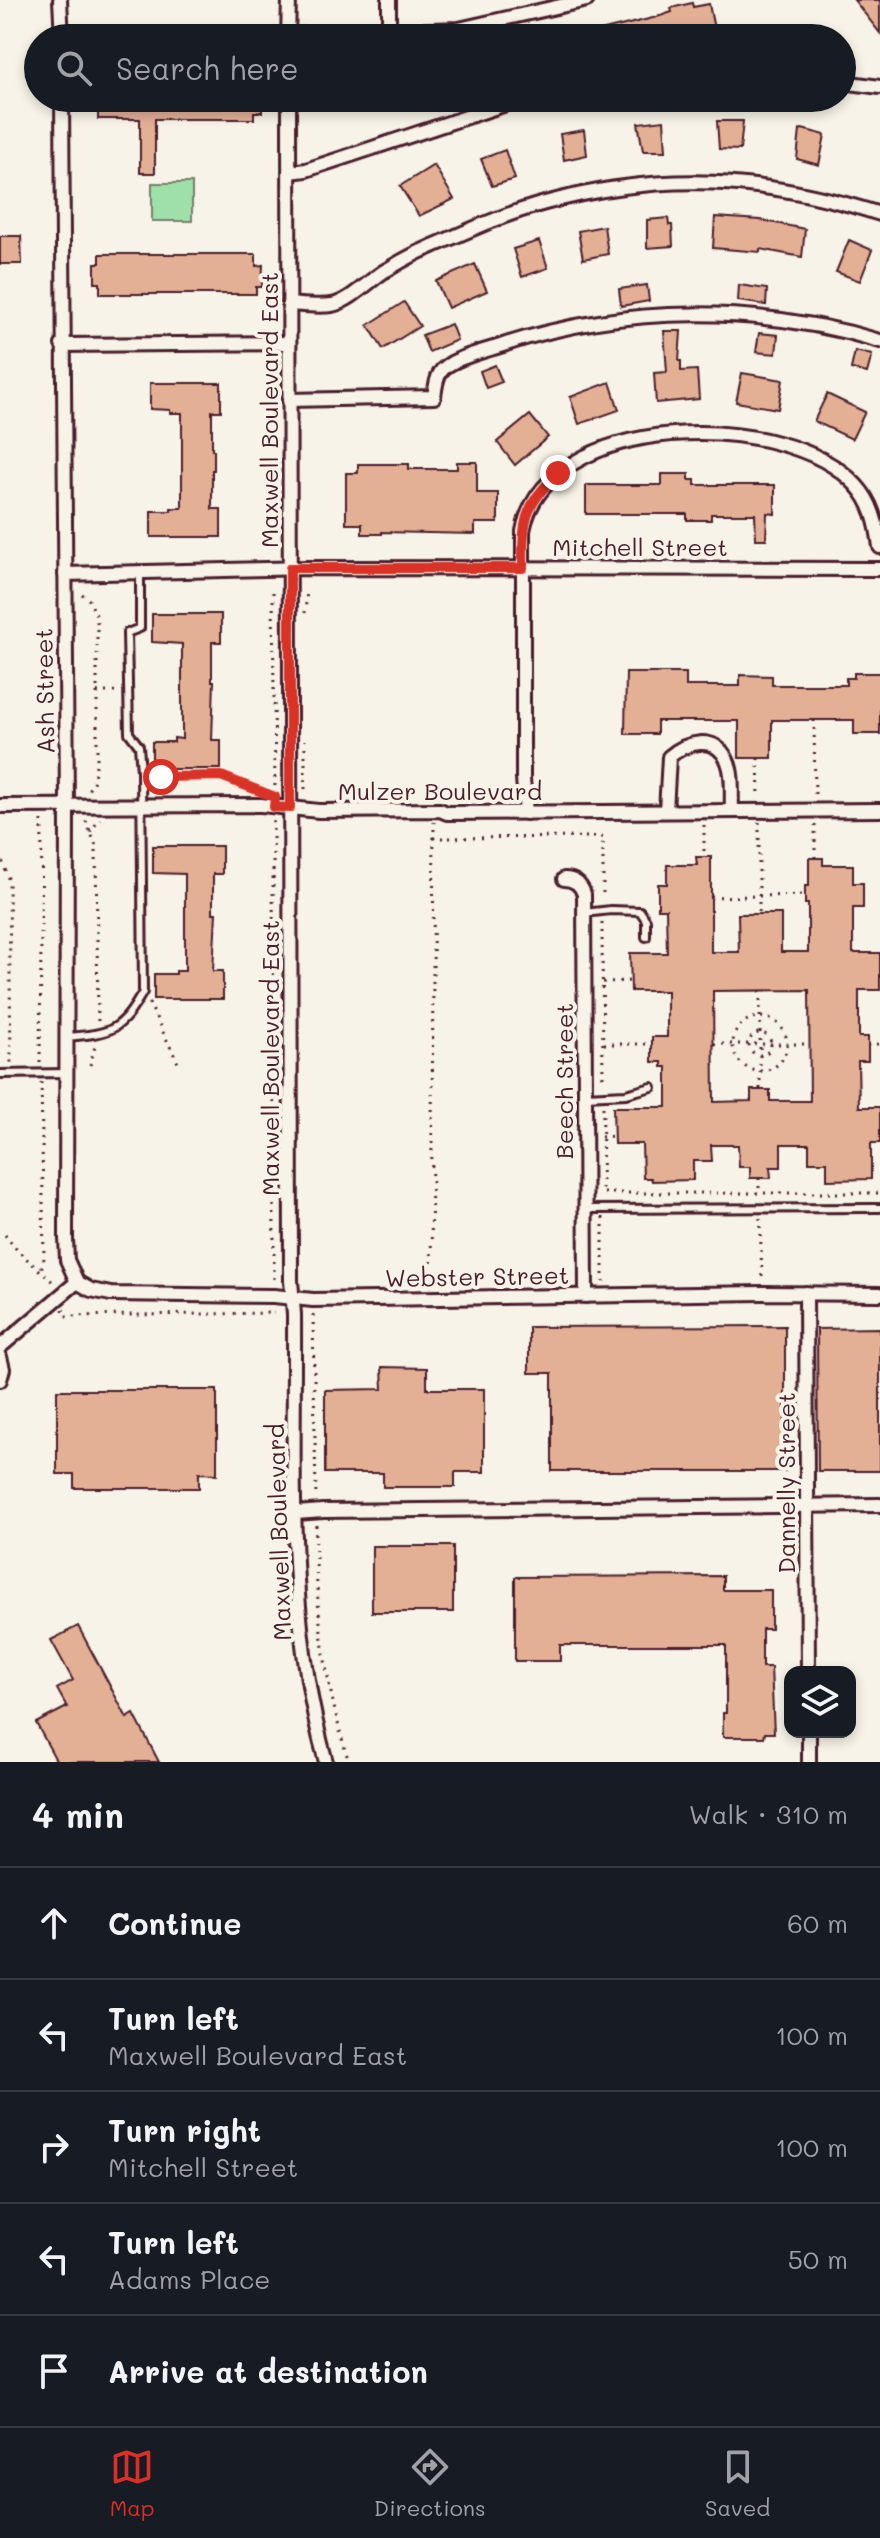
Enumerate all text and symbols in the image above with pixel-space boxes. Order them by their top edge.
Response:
search box [24,24,856,112]
icon: search [52,46,96,90]
text: Search here [116,48,299,88]
street label: Maxwell Boulevard East [253,272,284,548]
route end [540,455,576,491]
street label: Mitchell Street [552,531,728,562]
street label: Ash Street [27,628,61,754]
route start [143,759,179,795]
street label: Mulzer Boulevard [338,775,542,806]
street label: Maxwell Boulevard East [254,920,285,1196]
street label: Beech Street [548,1003,579,1159]
street label: Webster Street [385,1259,569,1293]
street label: Dannelly Street [770,1392,801,1574]
street label: Maxwell Boulevard [259,1423,297,1641]
map controls [784,1666,856,1738]
button: layers [784,1666,856,1738]
text: 4 min [32,1792,124,1837]
text: Walk · 310 m [689,1797,848,1831]
icon: ahead [32,1901,76,1945]
text: Continue [108,1903,241,1943]
text: 60 m [787,1906,848,1940]
text: Turn left [108,1998,239,2038]
icon: left [32,2013,76,2057]
text: 100 m [775,2018,848,2052]
text: Maxwell Boulevard East [108,2038,407,2072]
text: Turn right [108,2110,261,2150]
icon: right [32,2125,76,2169]
text: 100 m [775,2130,848,2164]
text: Mitchell Street [108,2150,298,2184]
text: Turn left [108,2222,239,2262]
icon: left [32,2237,76,2281]
text: 50 m [788,2242,848,2276]
text: Adams Place [108,2262,270,2296]
icon: arrive [32,2349,76,2393]
text: Arrive at destination [108,2351,428,2391]
tab: Map [110,2445,155,2522]
tab: Directions [374,2445,486,2522]
tab: Saved [705,2445,770,2522]

